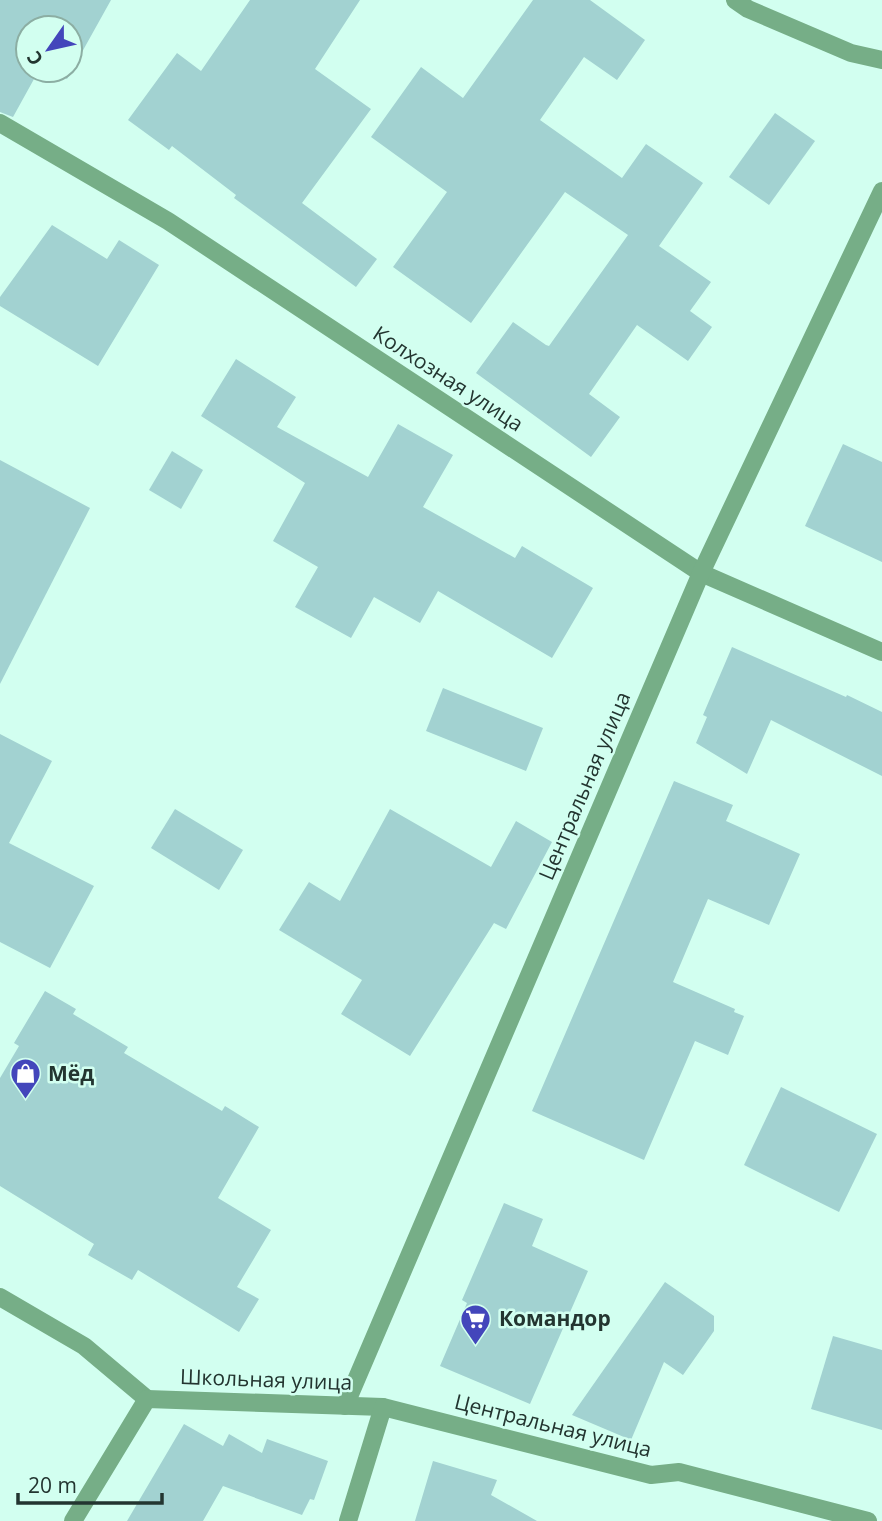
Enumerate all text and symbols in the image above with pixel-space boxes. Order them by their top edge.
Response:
north arrow [14,14,84,84]
text: С [21,46,49,71]
street label: Колхозная улица [368,319,529,437]
street label: Центральная улица [532,687,636,884]
shop icon: Мёд [8,1057,42,1101]
place label: Мёд [48,1059,94,1087]
supermarket icon: Командор [459,1302,493,1346]
place label: Командор [499,1304,611,1332]
street label: Школьная улица [179,1362,353,1396]
street label: Центральная улица [452,1387,655,1463]
scale bar [18,1462,161,1506]
text: 20 m [28,1471,77,1499]

